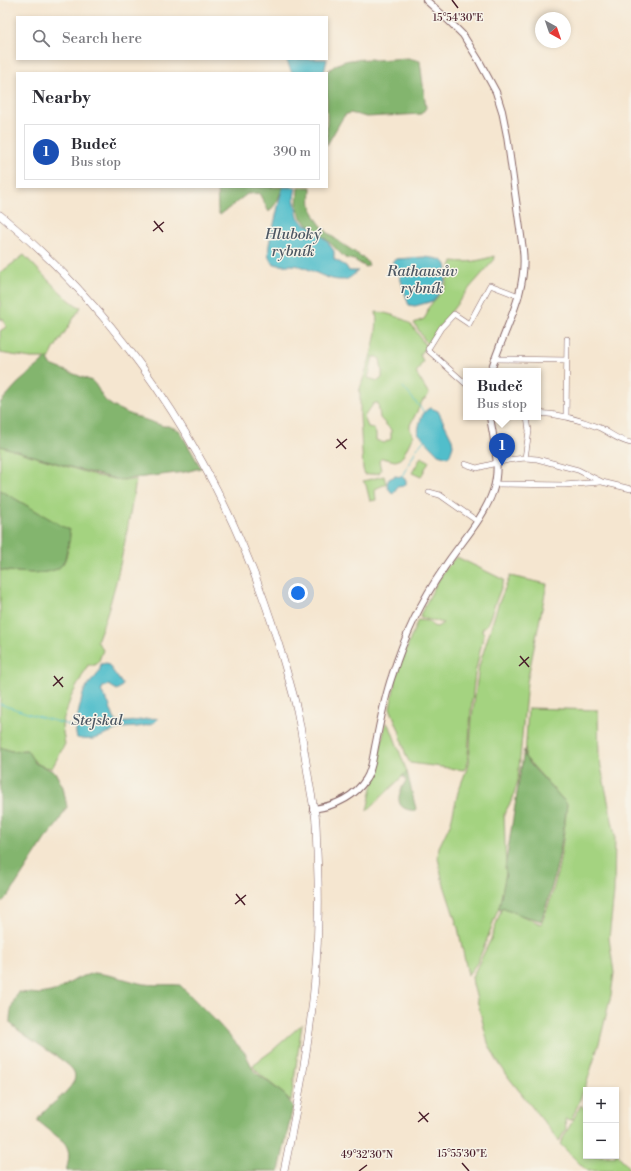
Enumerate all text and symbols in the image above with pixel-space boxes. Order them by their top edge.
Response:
text: 15°54'30"E [433,12,483,24]
north arrow [535,12,571,48]
search box [16,16,328,60]
icon: search [30,27,52,49]
text: Search here [62,29,142,48]
text: Nearby [32,87,91,109]
text: Budeč [71,135,117,154]
text: 1 [43,144,49,160]
text: 390 m [273,144,311,160]
text: Bus stop [71,154,121,170]
water label: Hluboký rybník [264,225,322,261]
water label: Rathausův rybník [386,262,458,298]
popup [463,368,541,420]
text: Budeč [477,377,523,396]
text: Bus stop [477,396,527,412]
pin: 1 [489,433,515,466]
your location [288,583,308,603]
water label: Stejskal [71,711,123,730]
map controls [583,1087,619,1159]
button: + [583,1087,619,1123]
button: − [583,1123,619,1159]
text: 15°55'30"E [437,1148,487,1160]
text: 49°32'30"N [341,1149,394,1161]

